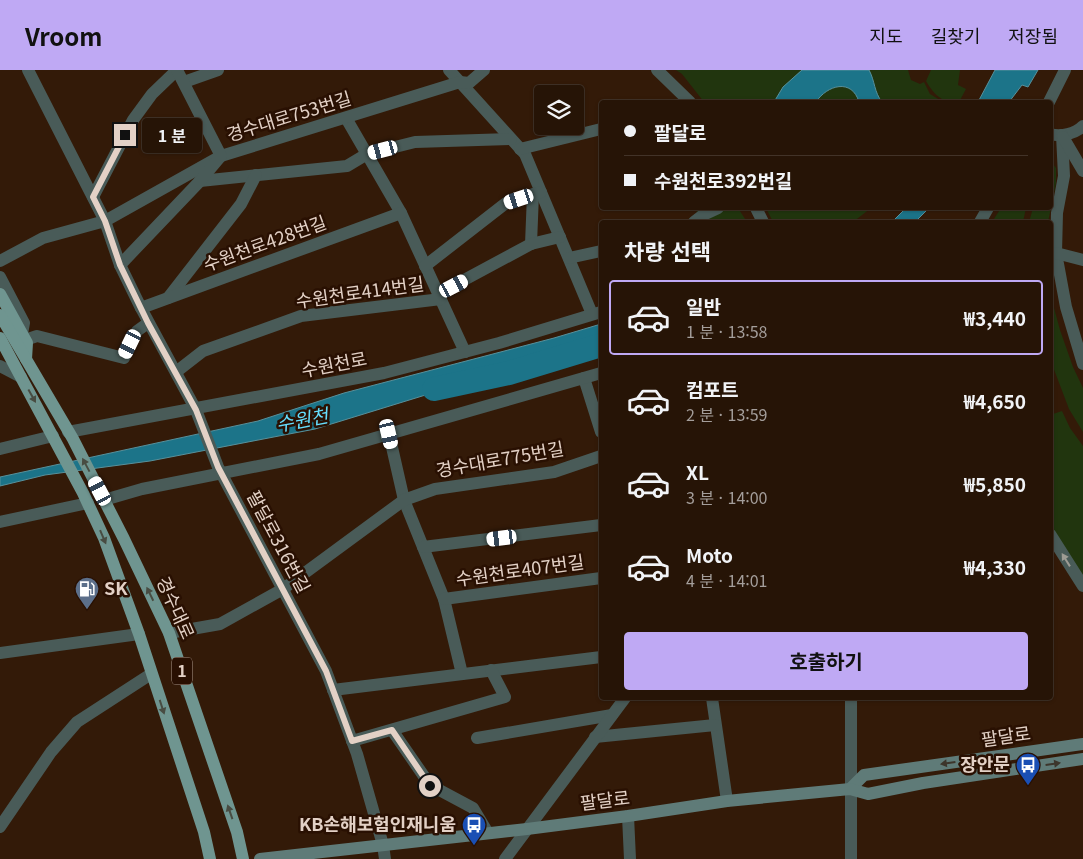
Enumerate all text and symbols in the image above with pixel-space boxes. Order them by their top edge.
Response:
text: Vroom [25,18,102,53]
text: 지도 [870,22,903,48]
text: 길찾기 [931,22,980,48]
text: 저장됨 [1008,22,1058,48]
street label: 경수대로753번길 [223,84,354,146]
map controls [534,85,584,135]
button: layers [534,85,584,135]
callout: 1 분 [142,118,202,152]
text: 팔달로 [654,118,706,145]
text: 1 분 [158,123,186,147]
route end [114,124,136,146]
car [366,139,399,161]
text: 수원천로392번길 [654,166,793,193]
car [502,187,535,211]
street label: 수원천로428번길 [199,208,330,276]
text: 차량 선택 [624,234,711,266]
street label: 수원천로414번길 [294,269,426,313]
car [437,272,470,300]
text: 일반 [686,292,721,319]
icon: car [626,295,671,340]
text: ₩3,440 [964,304,1026,331]
text: 1 분 · 13:58 [686,319,768,343]
car [116,327,143,361]
street label: 수원천로 [299,344,369,382]
text: 컴포트 [686,375,738,402]
icon: car [626,378,671,423]
text: ₩4,650 [964,387,1026,414]
one-way arrow [27,389,36,403]
water label: 수원천 [273,400,332,437]
text: 2 분 · 13:59 [686,402,768,426]
car [378,418,399,450]
street label: 경수대로775번길 [434,434,566,482]
one-way arrow [82,458,90,472]
text: XL [686,458,709,485]
icon: car [626,461,671,506]
text: ₩5,850 [964,470,1026,497]
car [86,474,113,508]
street label: 팔달로316번길 [242,485,318,597]
text: 3 분 · 14:00 [686,485,768,509]
car [486,529,517,547]
one-way arrow [99,530,107,544]
text: Moto [686,541,733,568]
icon: car [626,544,671,589]
street label: 수원천로407번길 [454,547,586,591]
text: ₩4,330 [964,553,1026,580]
one-way arrow [1062,553,1071,566]
text: 4 분 · 14:01 [686,568,768,592]
street label: 경수대로 [151,572,202,643]
place label: SK [104,574,128,600]
fuel station icon: SK [74,576,100,610]
one-way arrow [146,587,154,601]
button: 호출하기 [624,632,1028,690]
road number: 1 [172,658,192,684]
one-way arrow [158,700,166,715]
street label: 팔달로 [979,719,1032,751]
place label: 장안문 [960,750,1010,776]
bus stop icon: 장안문 [1015,752,1041,786]
one-way arrow [940,759,956,767]
one-way arrow [1046,759,1062,767]
route start [419,775,441,797]
street label: 팔달로 [579,783,631,815]
one-way arrow [226,804,234,819]
place label: KB손해보험인재니움 [299,810,456,836]
bus stop icon: KB손해보험인재니움 [461,812,487,846]

